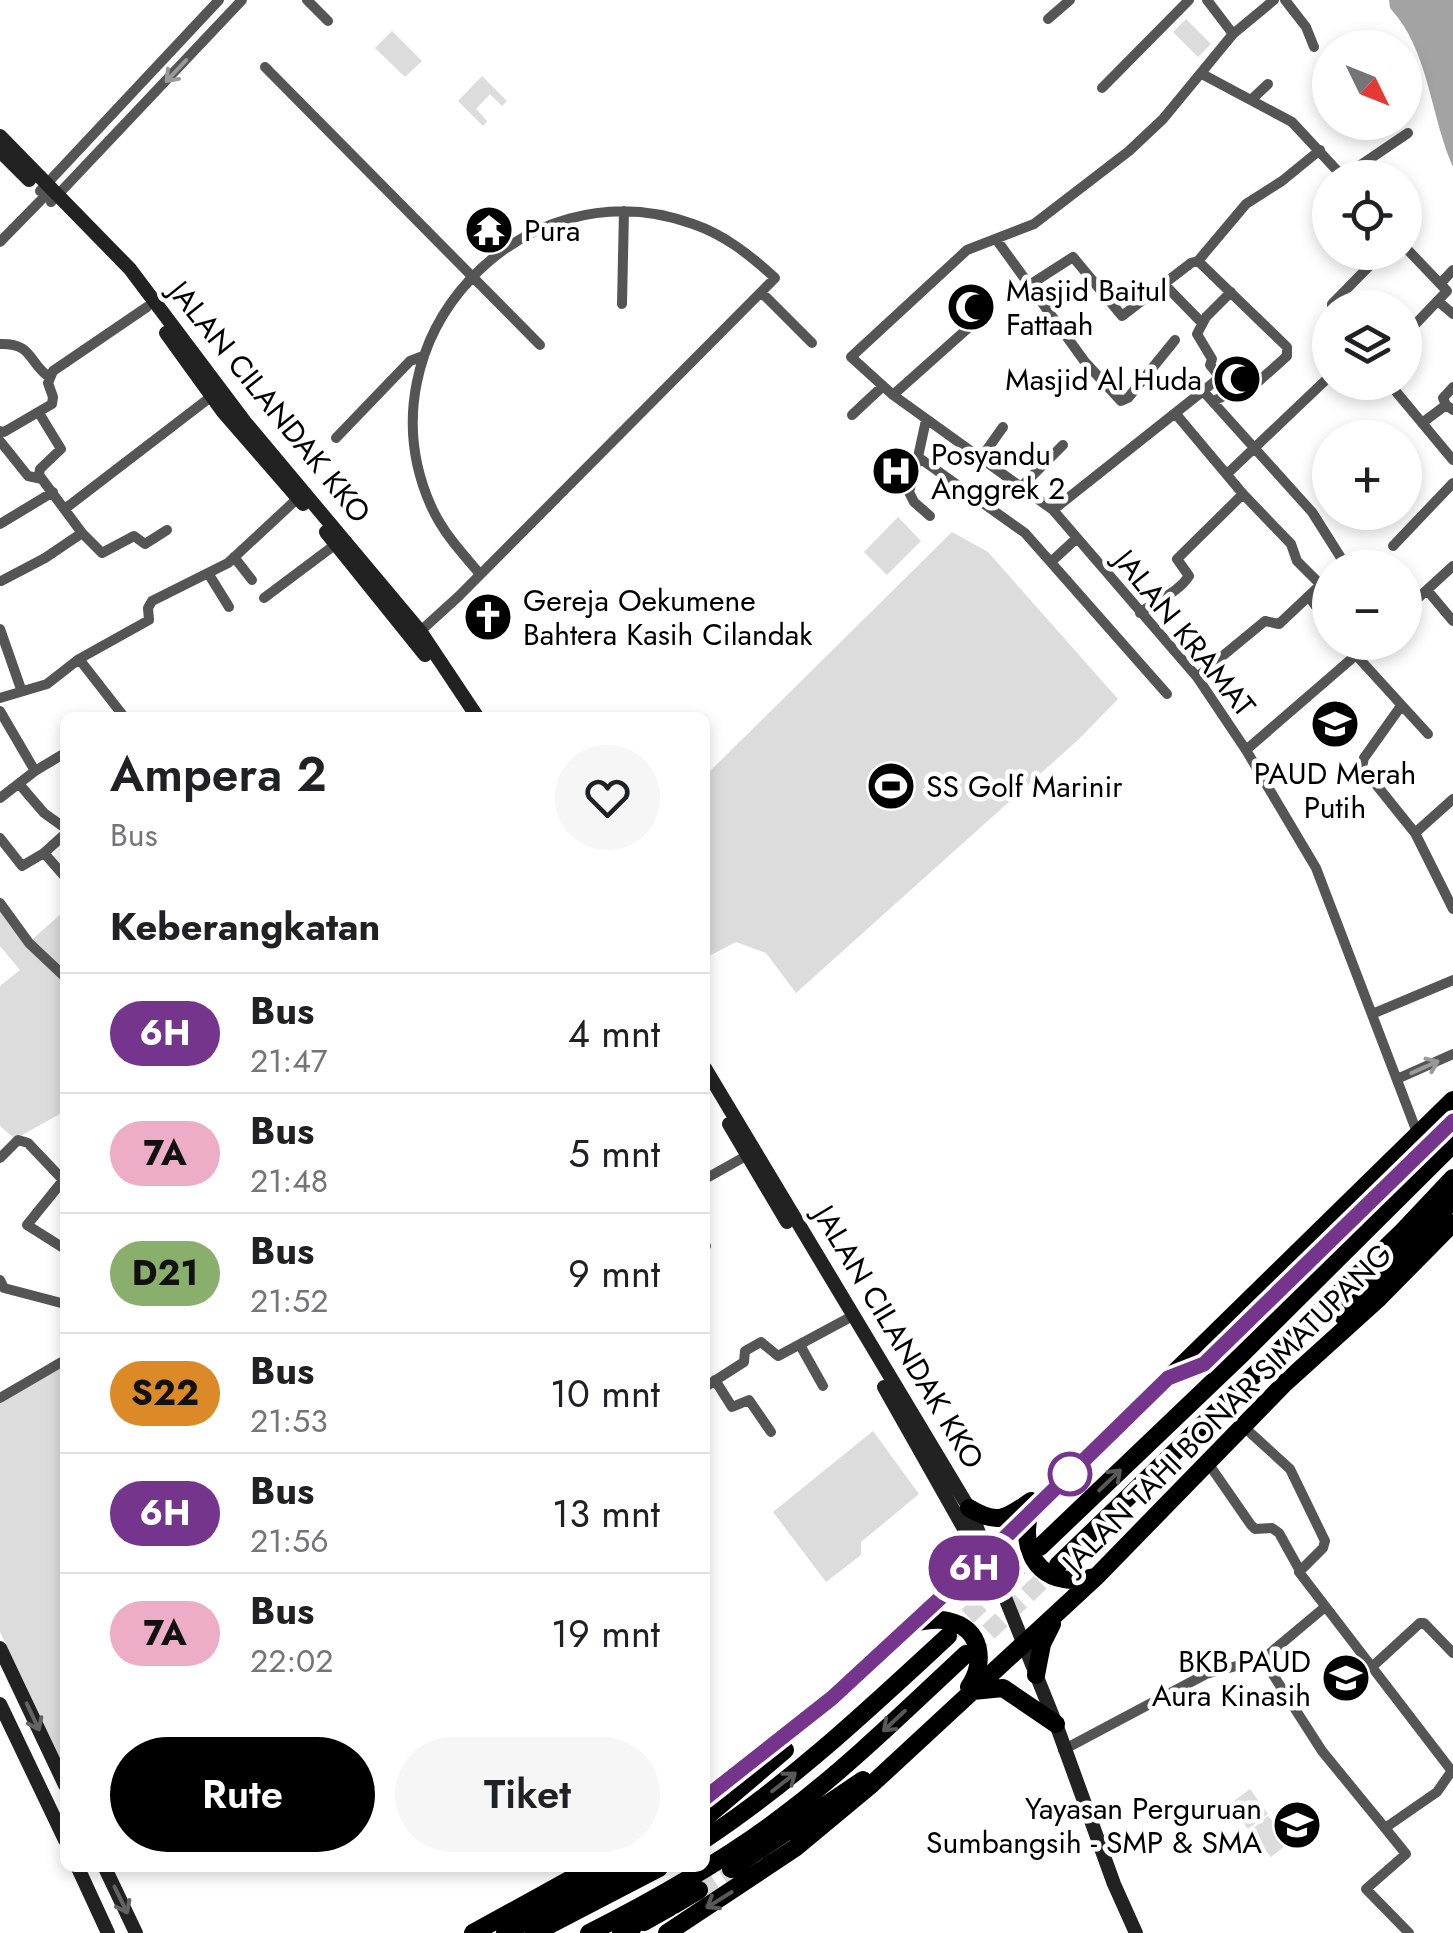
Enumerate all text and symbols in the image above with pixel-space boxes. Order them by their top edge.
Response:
north arrow [1312,30,1422,140]
map controls [1312,30,1422,660]
one-way arrow [164,59,188,83]
button: locate [1312,160,1422,270]
temple icon: Pura [463,204,515,256]
place label: Pura [524,209,580,252]
street label: JALAN CILANDAK KKO [156,269,381,532]
place label: Masjid Baitul Fattaah [1006,269,1167,346]
mosque icon: Masjid Baitul Fattaah [945,281,997,333]
button: layers [1312,290,1422,400]
mosque icon: Masjid Al Huda [1211,353,1263,405]
place label: Masjid Al Huda [1005,358,1202,401]
button: + [1312,420,1422,530]
place label: Posyandu Anggrek 2 [931,433,1065,510]
hospital icon: Posyandu Anggrek 2 [870,445,922,497]
street label: JALAN KRAMAT [1102,537,1266,725]
button: − [1312,550,1422,660]
place label: Gereja Oekumene Bahtera Kasih Cilandak [523,579,813,656]
church icon: Gereja Oekumene Bahtera Kasih Cilandak [462,591,514,643]
school or university icon: PAUD Merah Putih [1309,698,1361,750]
text: Ampera 2 [110,740,327,809]
button: heart [555,745,660,850]
place label: PAUD Merah Putih [1254,752,1416,829]
sports icon: SS Golf Marinir [865,760,917,812]
place label: SS Golf Marinir [926,765,1123,808]
text: Bus [110,812,158,858]
text: Keberangkatan [110,899,380,954]
text: Bus [250,983,314,1038]
text: 4 mnt [568,1006,660,1061]
text: 6H [140,1008,190,1058]
text: 21:47 [250,1038,328,1084]
one-way arrow [1409,1057,1440,1075]
text: Bus [250,1103,314,1158]
text: 5 mnt [568,1126,660,1181]
text: 7A [143,1128,187,1178]
text: 21:48 [250,1158,328,1204]
street label: JALAN CILANDAK KKO [801,1194,995,1477]
text: Bus [250,1223,314,1278]
street label: JALAN TAHI BONAR SIMATUPANG [1050,1234,1401,1585]
text: 9 mnt [568,1246,660,1301]
text: D21 [132,1248,198,1298]
text: 21:52 [250,1278,328,1324]
text: Bus [250,1343,314,1398]
text: 10 mnt [550,1366,660,1421]
text: S22 [131,1368,199,1418]
text: 21:53 [250,1398,328,1444]
unlabelled marker [1049,1453,1091,1495]
text: Bus [250,1463,314,1518]
one-way arrow [1098,1468,1122,1492]
text: 13 mnt [552,1486,660,1541]
text: 6H [140,1488,190,1538]
text: 21:56 [250,1518,329,1564]
line badge: 6H [929,1536,1019,1600]
text: 6H [949,1543,999,1593]
text: Bus [250,1583,314,1638]
text: 19 mnt [551,1606,660,1661]
text: 7A [143,1608,187,1658]
text: 22:02 [250,1638,333,1684]
place label: BKB PAUD Aura Kinasih [1152,1640,1311,1717]
school or university icon: BKB PAUD Aura Kinasih [1320,1652,1372,1704]
one-way arrow [24,1701,43,1731]
one-way arrow [883,1709,907,1733]
button: Rute [110,1737,375,1852]
button: Tiket [395,1737,660,1852]
one-way arrow [770,1772,797,1793]
place label: Yayasan Perguruan Sumbangsih - SMP & SMA [926,1787,1262,1864]
school or university icon: Yayasan Perguruan Sumbangsih - SMP & SMA [1271,1799,1323,1851]
one-way arrow [112,1884,131,1914]
one-way arrow [705,1890,734,1911]

